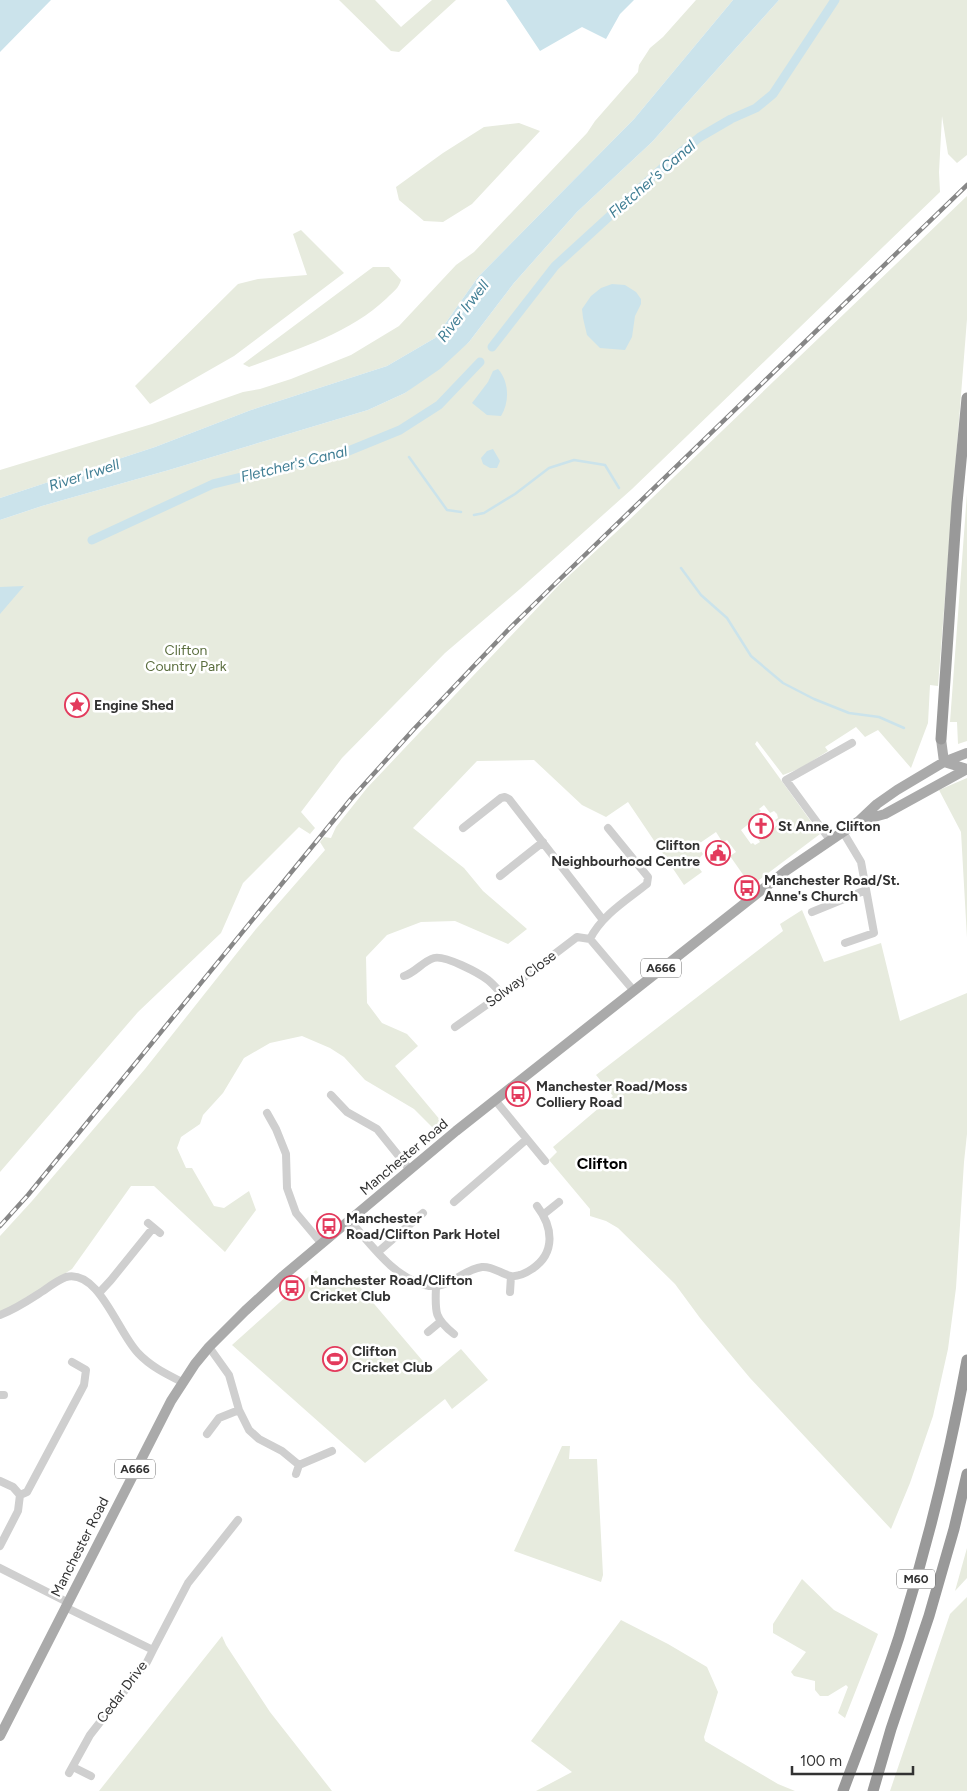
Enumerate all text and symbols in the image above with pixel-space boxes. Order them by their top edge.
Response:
water label: Fletcher's Canal [605,136,700,222]
water label: River Irwell [433,276,493,345]
water label: Fletcher's Canal [239,442,350,486]
water label: River Irwell [46,455,122,495]
park label: Clifton Country Park [145,642,227,675]
place icon: Engine Shed [64,692,90,718]
place label: Engine Shed [94,697,174,714]
church icon: St Anne, Clifton [748,813,774,839]
place label: St Anne, Clifton [778,818,880,835]
place label: Clifton Neighbourhood Centre [551,837,700,870]
public building icon: Clifton Neighbourhood Centre [705,840,731,866]
place label: Manchester Road/St. Anne's Church [764,872,900,905]
bus stop icon: Manchester Road/St. Anne's Church [734,875,760,901]
street label: Solway Close [482,947,560,1011]
road number: A666 [641,958,681,978]
place label: Manchester Road/Moss Colliery Road [536,1078,688,1111]
bus stop icon: Manchester Road/Moss Colliery Road [505,1081,531,1107]
street label: Manchester Road [357,1115,451,1199]
district label: Clifton [577,1154,627,1173]
place label: Manchester Road/Clifton Park Hotel [346,1210,500,1243]
bus stop icon: Manchester Road/Clifton Park Hotel [316,1213,342,1239]
place label: Manchester Road/Clifton Cricket Club [310,1272,473,1305]
bus stop icon: Manchester Road/Clifton Cricket Club [279,1275,305,1301]
place label: Clifton Cricket Club [352,1343,433,1376]
sports icon: Clifton Cricket Club [322,1346,348,1372]
road number: A666 [115,1460,155,1478]
street label: Manchester Road [48,1494,112,1600]
road number: M60 [897,1570,935,1588]
street label: Cedar Drive [93,1657,151,1727]
scale bar [792,1744,913,1776]
text: 100 m [800,1752,842,1770]

